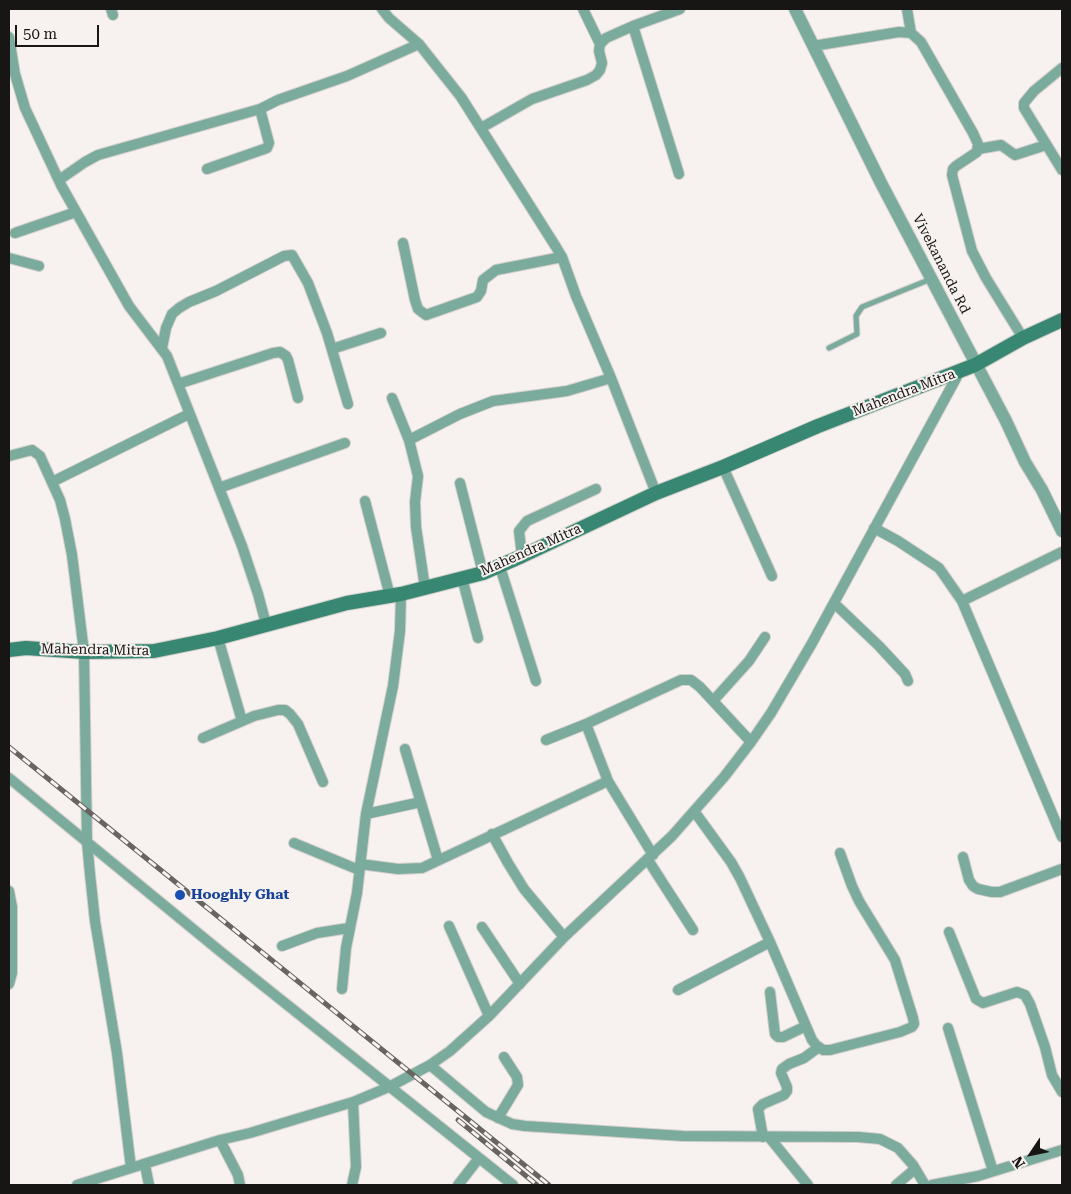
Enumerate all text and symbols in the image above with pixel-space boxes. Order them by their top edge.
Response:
scale bar [18,15,101,47]
text: 50 m [23,25,57,43]
street label: Vivekananda Rd [909,211,973,317]
street label: Mahendra Mitra [850,366,958,420]
street label: Mahendra Mitra [478,520,584,580]
street label: Mahendra Mitra [41,641,149,659]
place label: Hooghly Ghat [191,887,289,903]
marker: Hooghly Ghat [173,888,187,902]
north arrow [1006,1129,1056,1179]
text: N [1009,1153,1028,1171]

